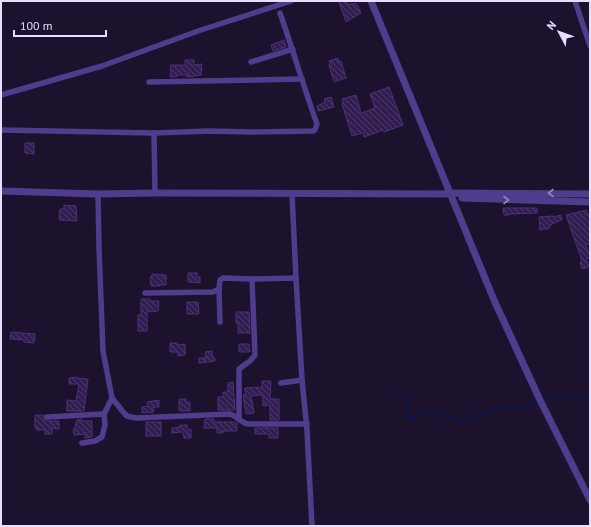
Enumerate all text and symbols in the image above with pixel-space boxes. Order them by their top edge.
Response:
scale bar [14,12,106,38]
north arrow [539,12,579,52]
text: 100 m [20,18,53,33]
text: N [544,18,559,33]
one-way arrow [548,189,554,198]
one-way arrow [503,196,509,204]

